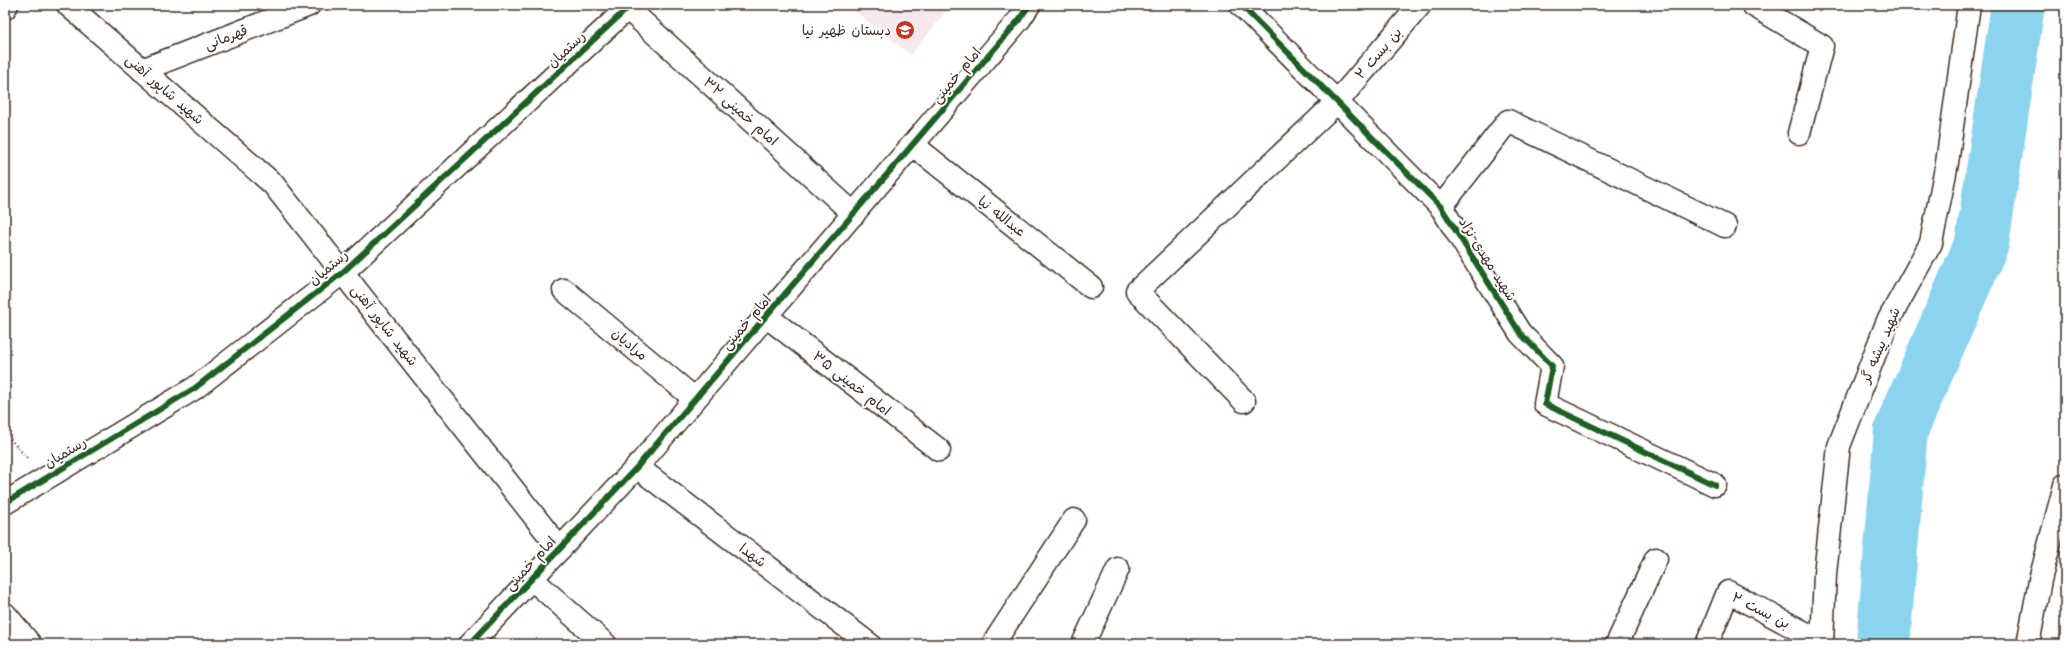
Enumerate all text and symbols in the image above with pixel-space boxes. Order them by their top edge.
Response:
school or university icon: دبستان ظهیر نیا [894,19,916,41]
street label: قهرمانی [201,20,251,56]
place label: دبستان ظهیر نیا [802,20,891,42]
street label: بن بست ۲ [1350,23,1408,85]
street label: رستمیان [542,26,591,73]
street label: امام خمینی [927,43,987,109]
street label: شهید شاپور آهنی [120,49,209,130]
street label: امام خمینی ۳۲ [698,72,783,151]
street label: عبدالله نیا [973,191,1030,243]
street label: شهید مهدی نژاد [1453,213,1522,306]
street label: رستمیان [304,245,353,291]
street label: شهید شاپور آهنی [345,280,423,371]
street label: امام خمینی [716,290,777,355]
street label: شهید پیشه گر [1855,304,1907,388]
street label: مرادیان [606,323,652,367]
street label: امام خمینی ۳۵ [807,346,895,422]
street label: رستمیان [40,432,91,474]
street label: امام خمینی [500,531,562,596]
street label: شهدا [734,538,771,573]
street label: بن بست ۲ [1728,587,1794,635]

